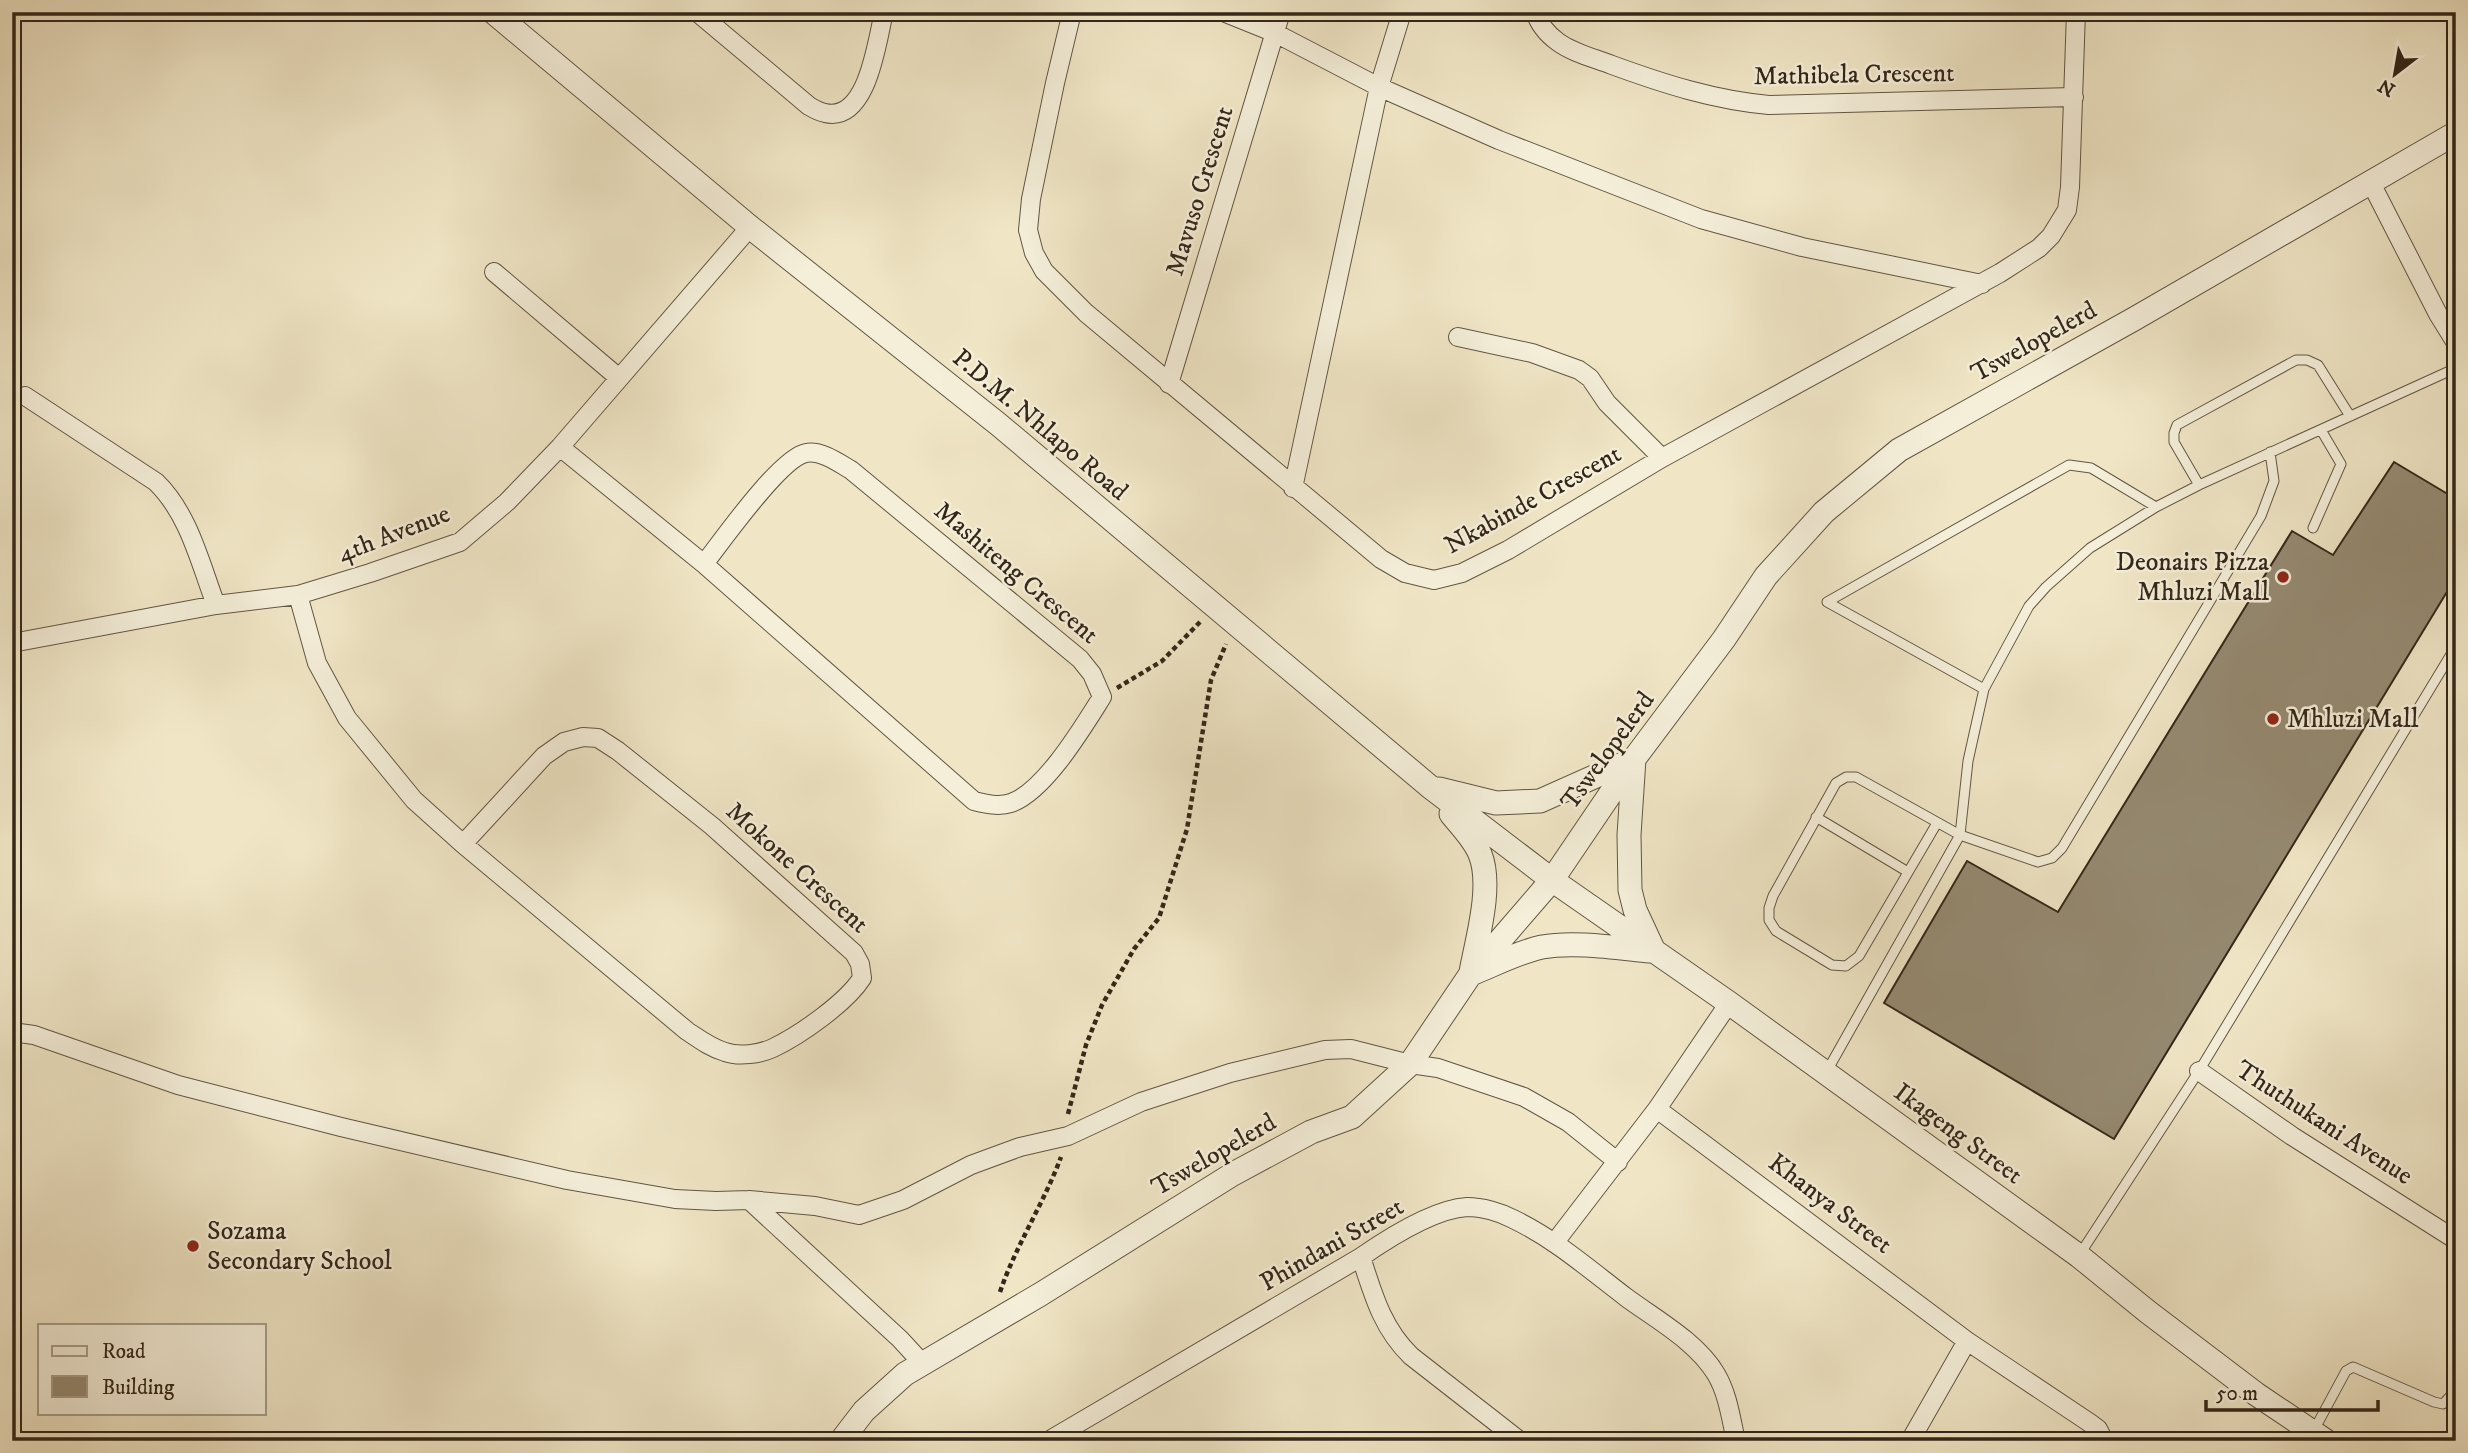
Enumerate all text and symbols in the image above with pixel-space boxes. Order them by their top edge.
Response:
north arrow [2360,38,2430,108]
street label: Mathibela Crescent [1753,57,1955,93]
text: N [2374,73,2400,101]
street label: Mavuso Crescent [1159,102,1241,280]
street label: Tswelopelerd [1965,294,2103,390]
street label: P.D.M. Nhlapo Road [945,342,1135,508]
street label: Nkabinde Crescent [1439,438,1627,562]
street label: Mashiteng Crescent [927,495,1105,651]
street label: 4th Avenue [333,498,455,570]
place label: Deonairs Pizza Mhluzi Mall [2116,546,2269,609]
marker: Deonairs Pizza Mhluzi Mall [2275,569,2291,585]
street label: Tswelopelerd [1554,685,1662,817]
place label: Mhluzi Mall [2287,703,2419,736]
marker: Mhluzi Mall [2265,711,2281,727]
street label: Mokone Crescent [719,795,875,941]
street label: Thuthukani Avenue [2229,1053,2419,1193]
street label: Ikageng Street [1887,1076,2029,1192]
street label: Tswelopelerd [1146,1106,1282,1204]
street label: Khanya Street [1761,1147,1899,1261]
street label: Phindani Street [1254,1191,1410,1299]
place label: Sozama Secondary School [207,1215,392,1278]
marker: Sozama Secondary School [185,1238,201,1254]
legend [38,1324,266,1414]
text: Road [102,1339,146,1365]
scale bar [2206,1369,2377,1413]
text: Building [102,1375,175,1401]
text: 50 m [2216,1381,2258,1407]

